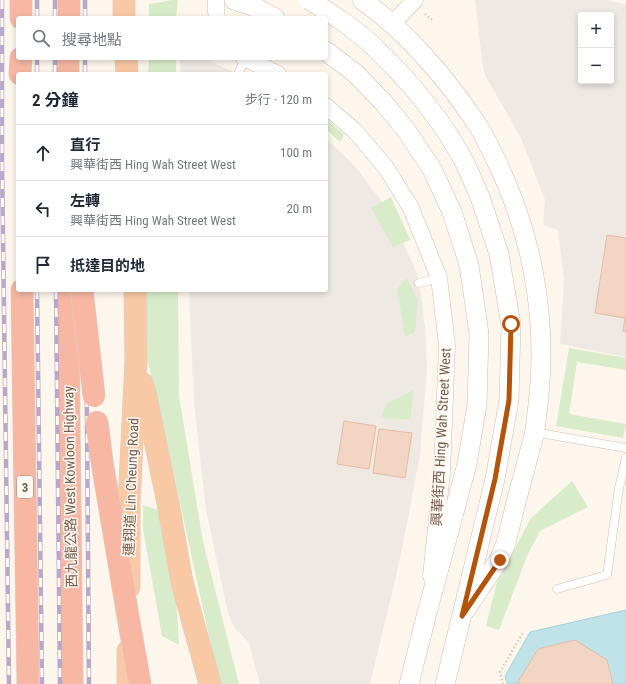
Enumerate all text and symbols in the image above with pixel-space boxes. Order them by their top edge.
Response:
map controls [578,12,614,84]
button: + [578,12,614,48]
search box [16,16,328,60]
icon: search [30,27,52,49]
text: 搜尋地點 [62,31,122,49]
button: − [578,48,614,84]
text: 2 分鐘 [32,90,79,110]
text: 步行 · 120 m [245,92,312,107]
text: 直行 [70,136,100,154]
icon: ahead [32,142,54,164]
text: 100 m [280,145,312,160]
text: 興華街西 Hing Wah Street West [70,157,236,172]
text: 左轉 [70,192,100,210]
icon: left [32,198,54,220]
text: 20 m [286,201,312,216]
text: 興華街西 Hing Wah Street West [70,213,236,228]
icon: arrive [32,254,54,276]
text: 抵達目的地 [70,257,145,275]
route start [502,315,520,333]
street label: 興華街西 Hing Wah Street West [428,347,454,527]
street label: 西九龍公路 West Kowloon Highway [60,386,80,588]
street label: 連翔道 Lin Cheung Road [121,418,141,556]
road number: 3 [17,476,33,498]
route end [491,551,509,569]

